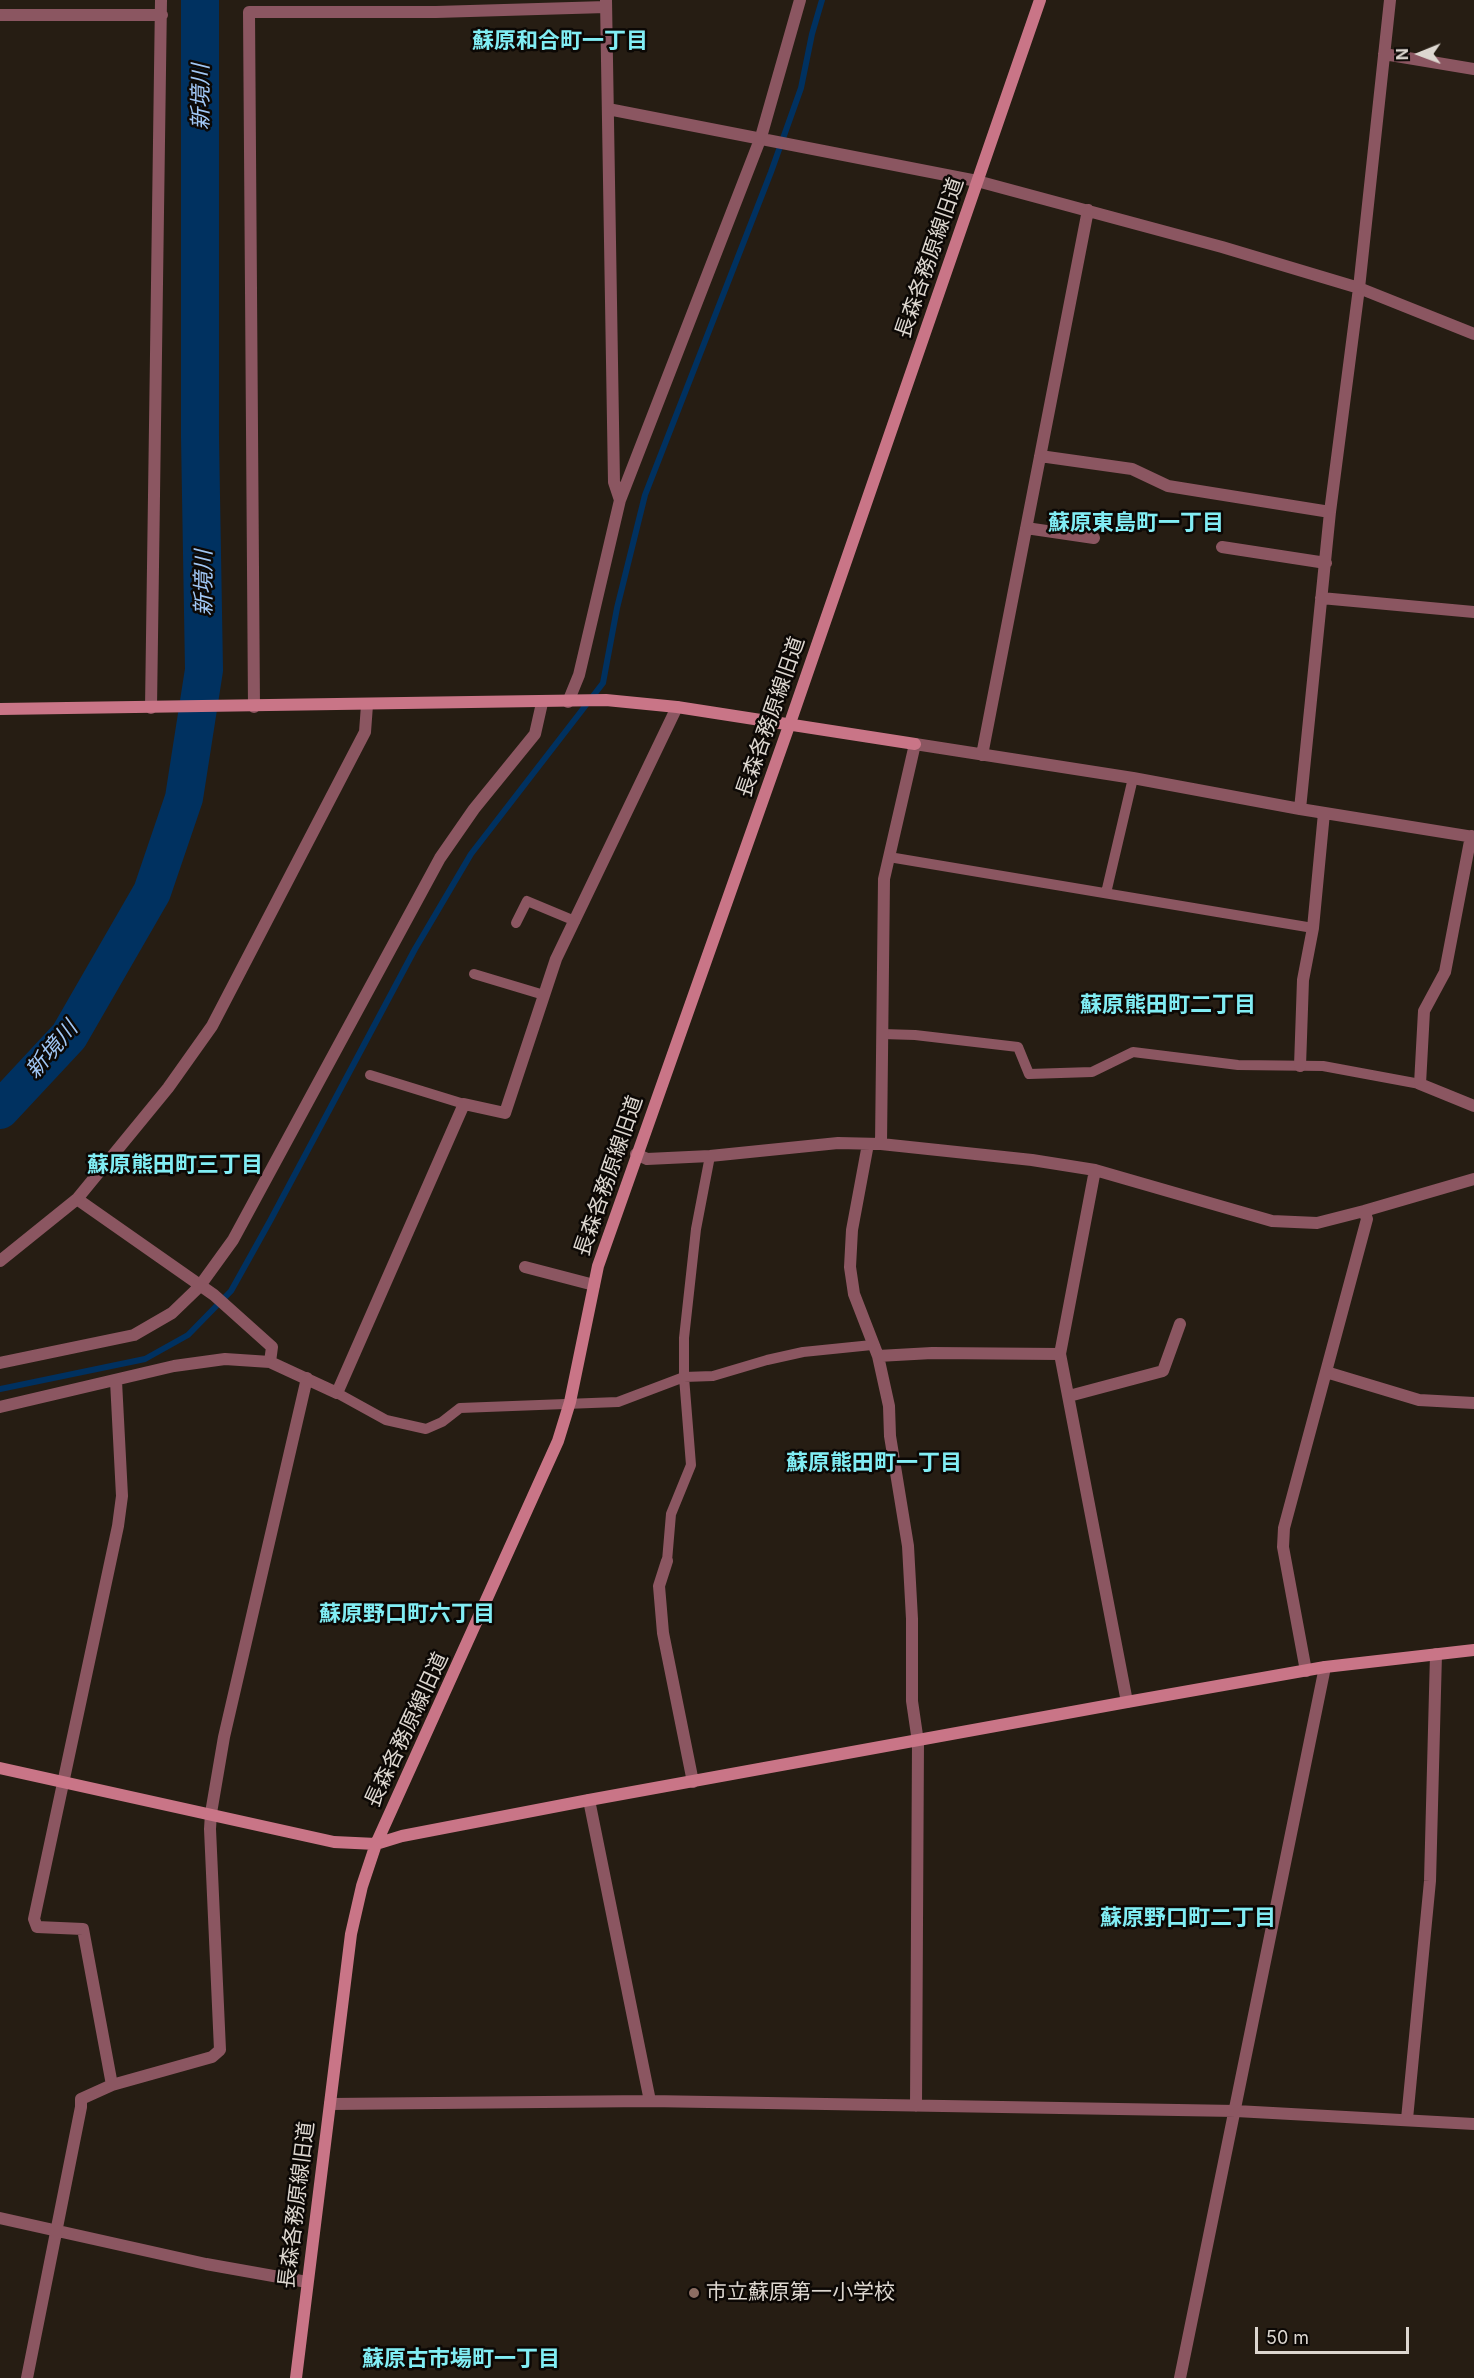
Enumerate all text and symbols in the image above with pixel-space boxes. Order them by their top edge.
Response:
north arrow [1390,24,1450,84]
district label: 蘇原和合町一丁目 [472,28,648,54]
text: N [1392,48,1412,61]
water label: 新境川 [188,64,214,130]
street label: 長森各務原線旧道 [891,174,969,342]
district label: 蘇原東島町一丁目 [1048,510,1224,536]
water label: 新境川 [191,550,217,616]
street label: 長森各務原線旧道 [732,633,810,801]
district label: 蘇原熊田町二丁目 [1080,992,1256,1018]
water label: 新境川 [21,1016,83,1084]
street label: 長森各務原線旧道 [570,1092,648,1260]
district label: 蘇原熊田町三丁目 [87,1152,263,1178]
district label: 蘇原熊田町一丁目 [786,1450,962,1476]
district label: 蘇原野口町六丁目 [319,1601,495,1627]
street label: 長森各務原線旧道 [360,1649,454,1811]
district label: 蘇原野口町二丁目 [1100,1905,1276,1931]
street label: 長森各務原線旧道 [274,2120,320,2290]
place label: 市立蘇原第一小学校 [706,2280,895,2306]
marker: 市立蘇原第一小学校 [687,2286,701,2300]
scale bar [1258,2315,1412,2353]
text: 50 m [1266,2327,1309,2348]
district label: 蘇原古市場町一丁目 [362,2346,560,2372]

